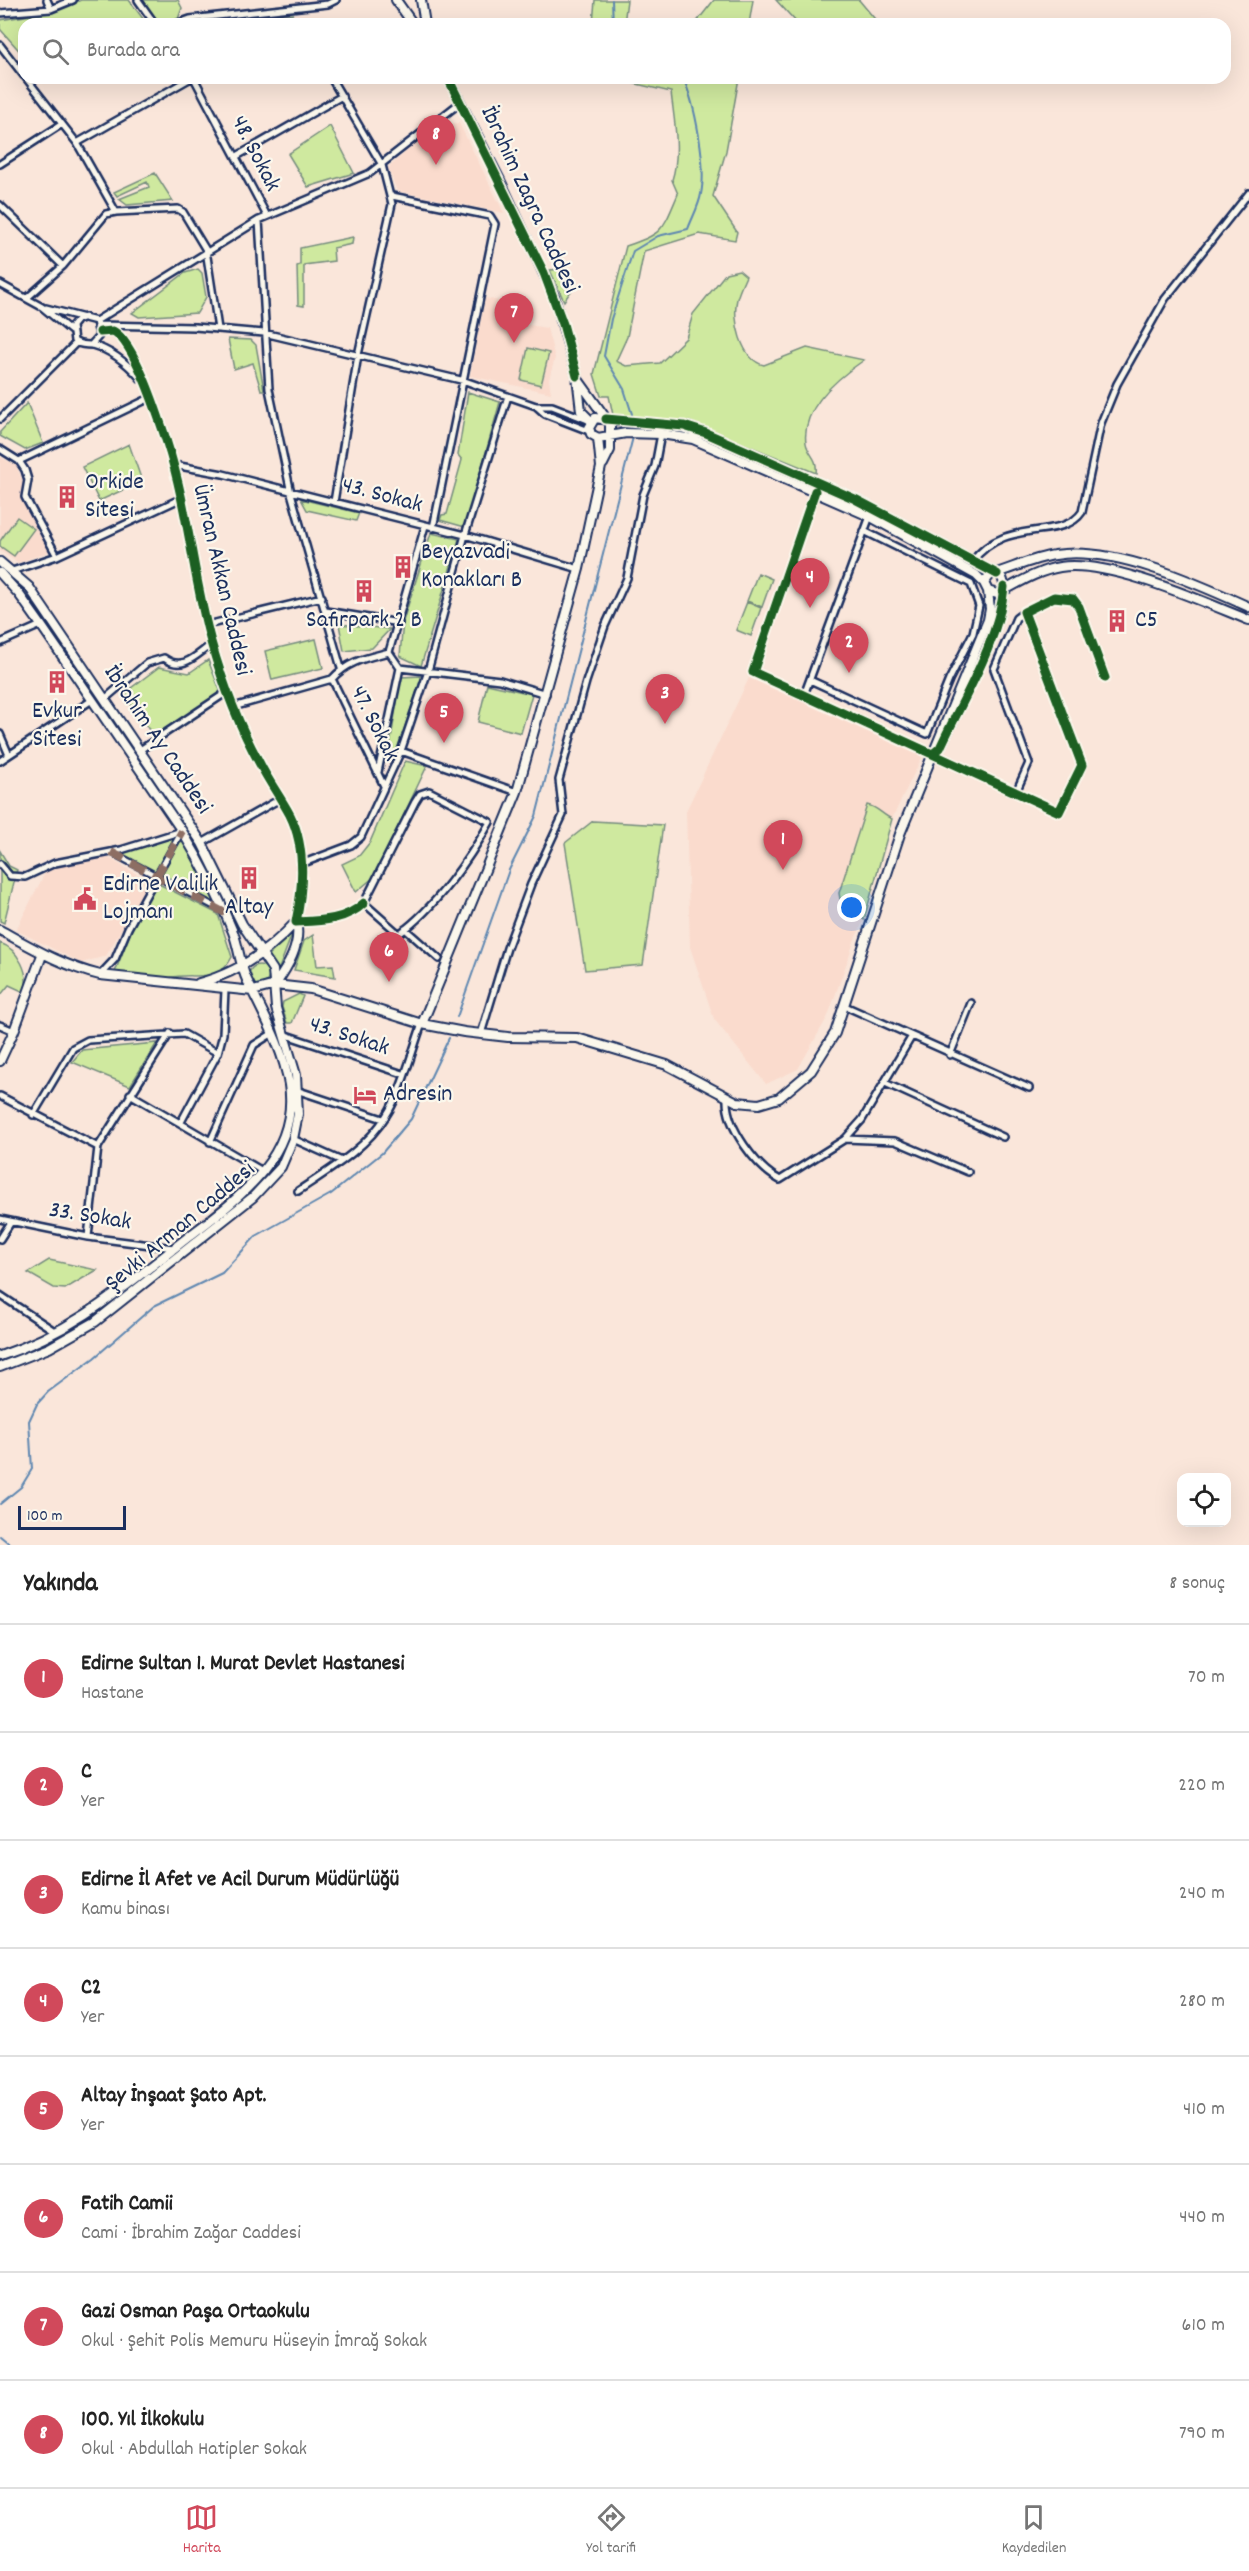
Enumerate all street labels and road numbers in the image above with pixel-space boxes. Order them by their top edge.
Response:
street label: İbrahim Zagra Caddesi [471,101,587,299]
street label: 48. Sokak [221,110,289,198]
street label: 43. Sokak [338,469,426,523]
street label: Ümran Akkan Caddesi [182,481,260,679]
street label: İbrahim Ay Caddesi [94,659,220,821]
street label: 47. Sokak [341,680,407,768]
street label: 43. Sokak [305,1008,393,1066]
street label: Şevki Arman Caddesi [98,1154,264,1300]
street label: 33. Sokak [46,1194,134,1240]

